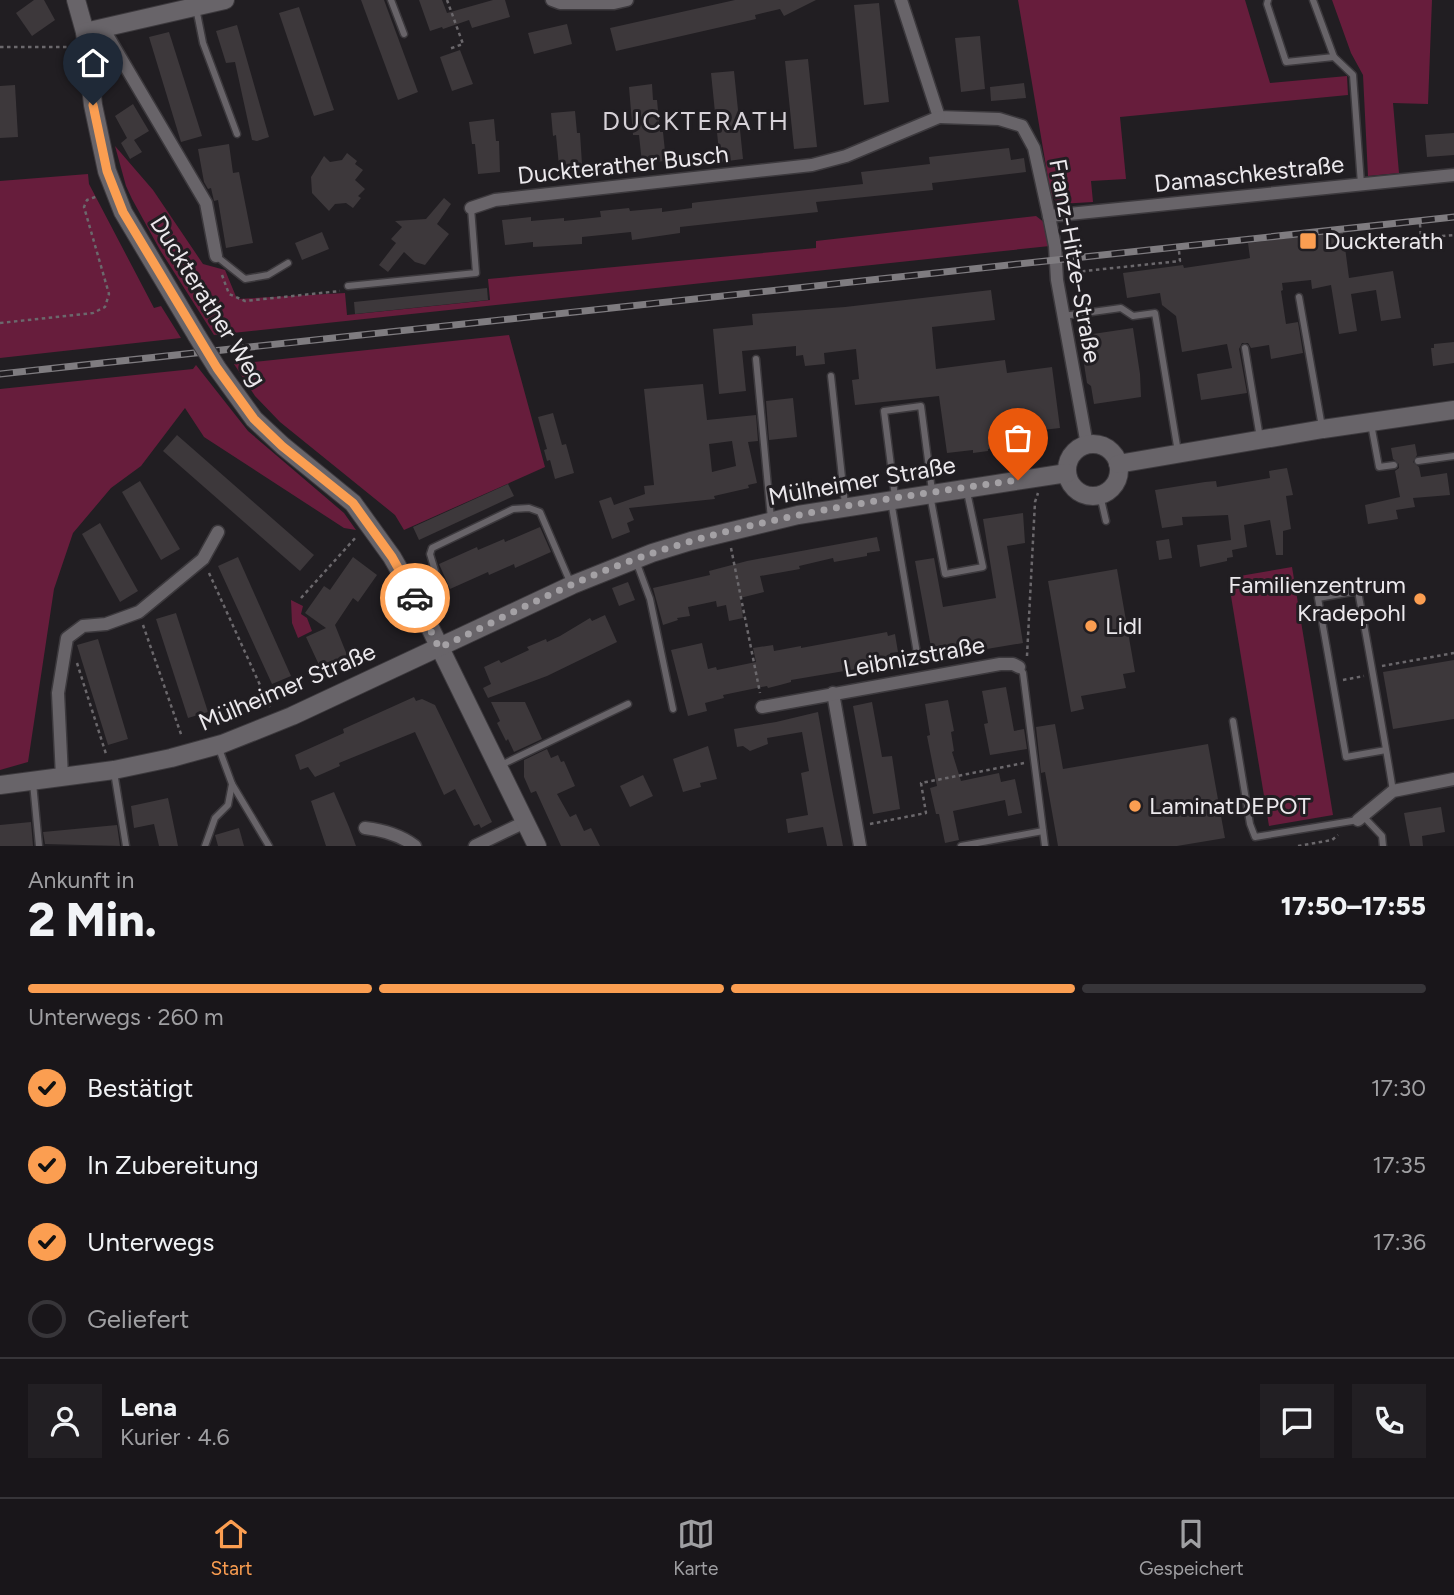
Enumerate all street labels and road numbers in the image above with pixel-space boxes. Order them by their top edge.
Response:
street label: Duckterather Busch [516,139,730,190]
street label: Damaschkestraße [1153,149,1345,198]
street label: Franz-Hitze-Straße [1043,157,1108,365]
street label: Duckterather Weg [144,210,273,391]
street label: Mülheimer Straße [766,450,958,511]
street label: Leibnizstraße [841,630,987,683]
street label: Mülheimer Straße [194,636,380,737]

